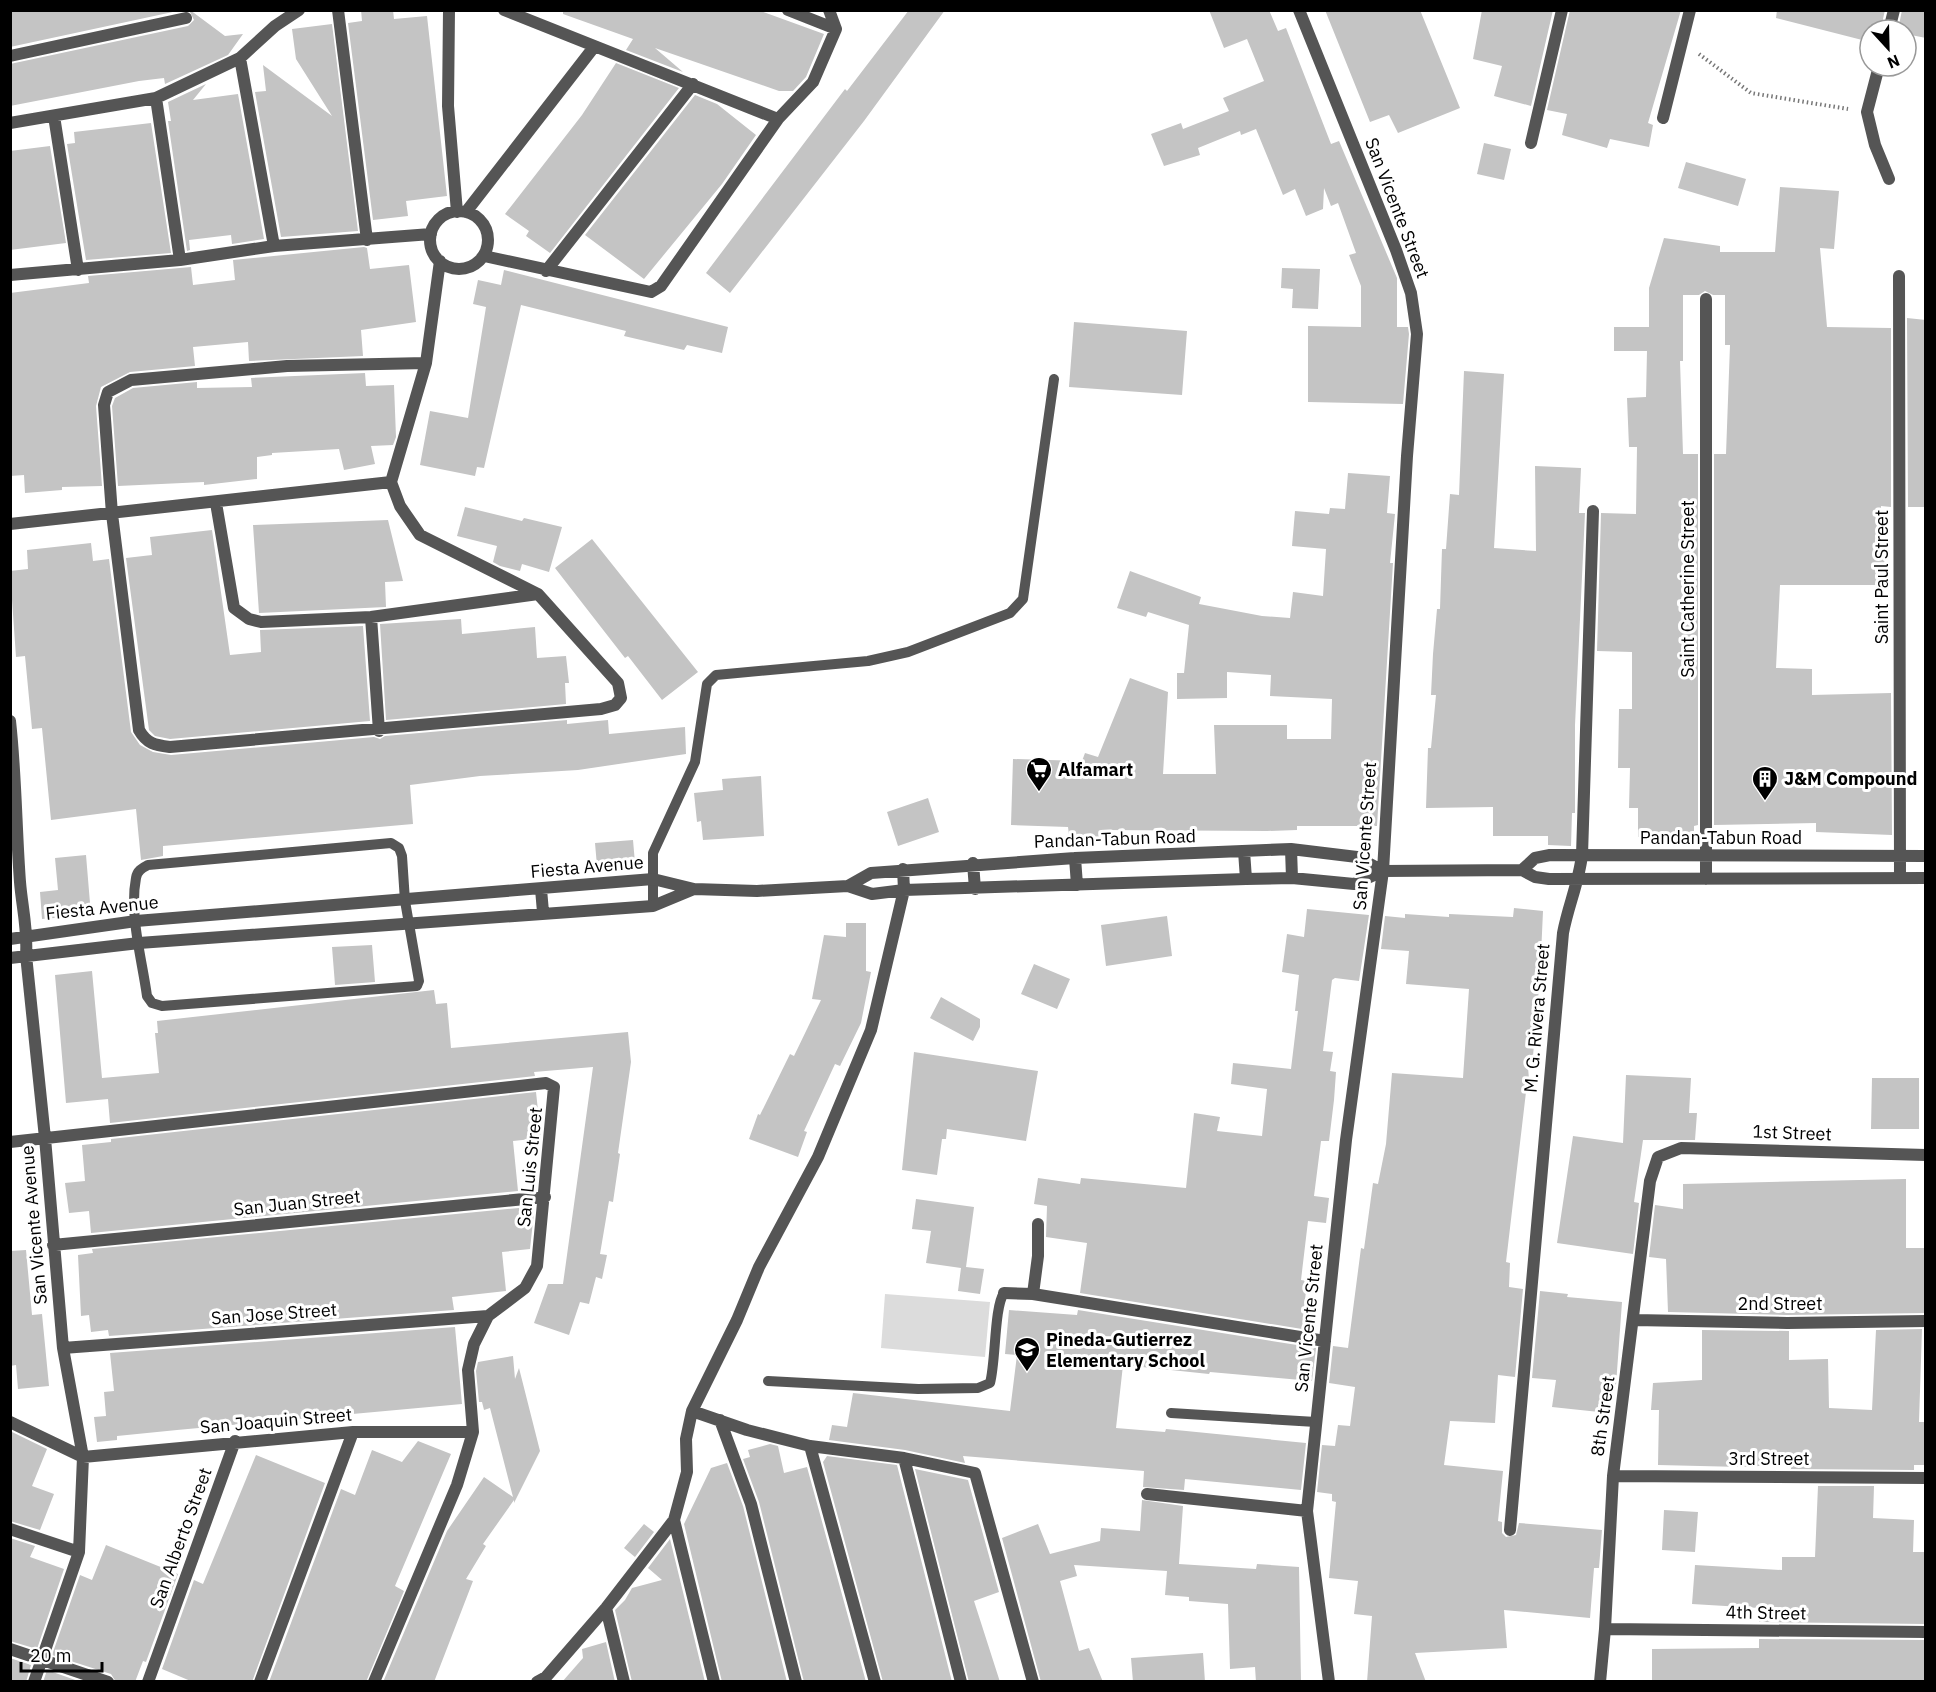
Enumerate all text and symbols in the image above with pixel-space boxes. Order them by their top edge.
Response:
north arrow [1858,18,1918,78]
text: N [1884,50,1903,73]
street label: San Vicente Street [1360,134,1435,281]
street label: Saint Catherine Street [1676,500,1699,678]
street label: Saint Paul Street [1870,510,1893,644]
supermarket icon: Alfamart [1024,755,1054,793]
place label: Alfamart [1058,758,1133,781]
street label: San Vicente Street [1348,761,1381,911]
building icon: J&M Compound [1750,764,1780,802]
place label: J&M Compound [1784,767,1918,790]
street label: Pandan-Tabun Road [1033,824,1196,853]
street label: Pandan-Tabun Road [1640,826,1802,849]
street label: Fiesta Avenue [529,850,645,883]
street label: Fiesta Avenue [44,890,160,925]
street label: M. G. Rivera Street [1519,942,1554,1094]
street label: San Luis Street [512,1106,547,1228]
street label: 1st Street [1752,1120,1832,1145]
street label: San Vicente Avenue [15,1144,52,1306]
street label: San Juan Street [232,1184,362,1221]
street label: San Vicente Street [1289,1243,1328,1393]
street label: 2nd Street [1737,1292,1823,1315]
street label: San Jose Street [210,1298,338,1329]
place label: Pineda-Gutierrez Elementary School [1046,1328,1205,1372]
school or university icon: Pineda-Gutierrez Elementary School [1012,1335,1042,1373]
street label: 8th Street [1585,1374,1620,1458]
street label: San Joaquin Street [199,1402,353,1439]
street label: 3rd Street [1728,1447,1810,1470]
street label: San Alberto Street [144,1464,217,1611]
street label: 4th Street [1725,1600,1807,1625]
scale bar [21,1635,102,1673]
text: 20 m [30,1644,72,1667]

